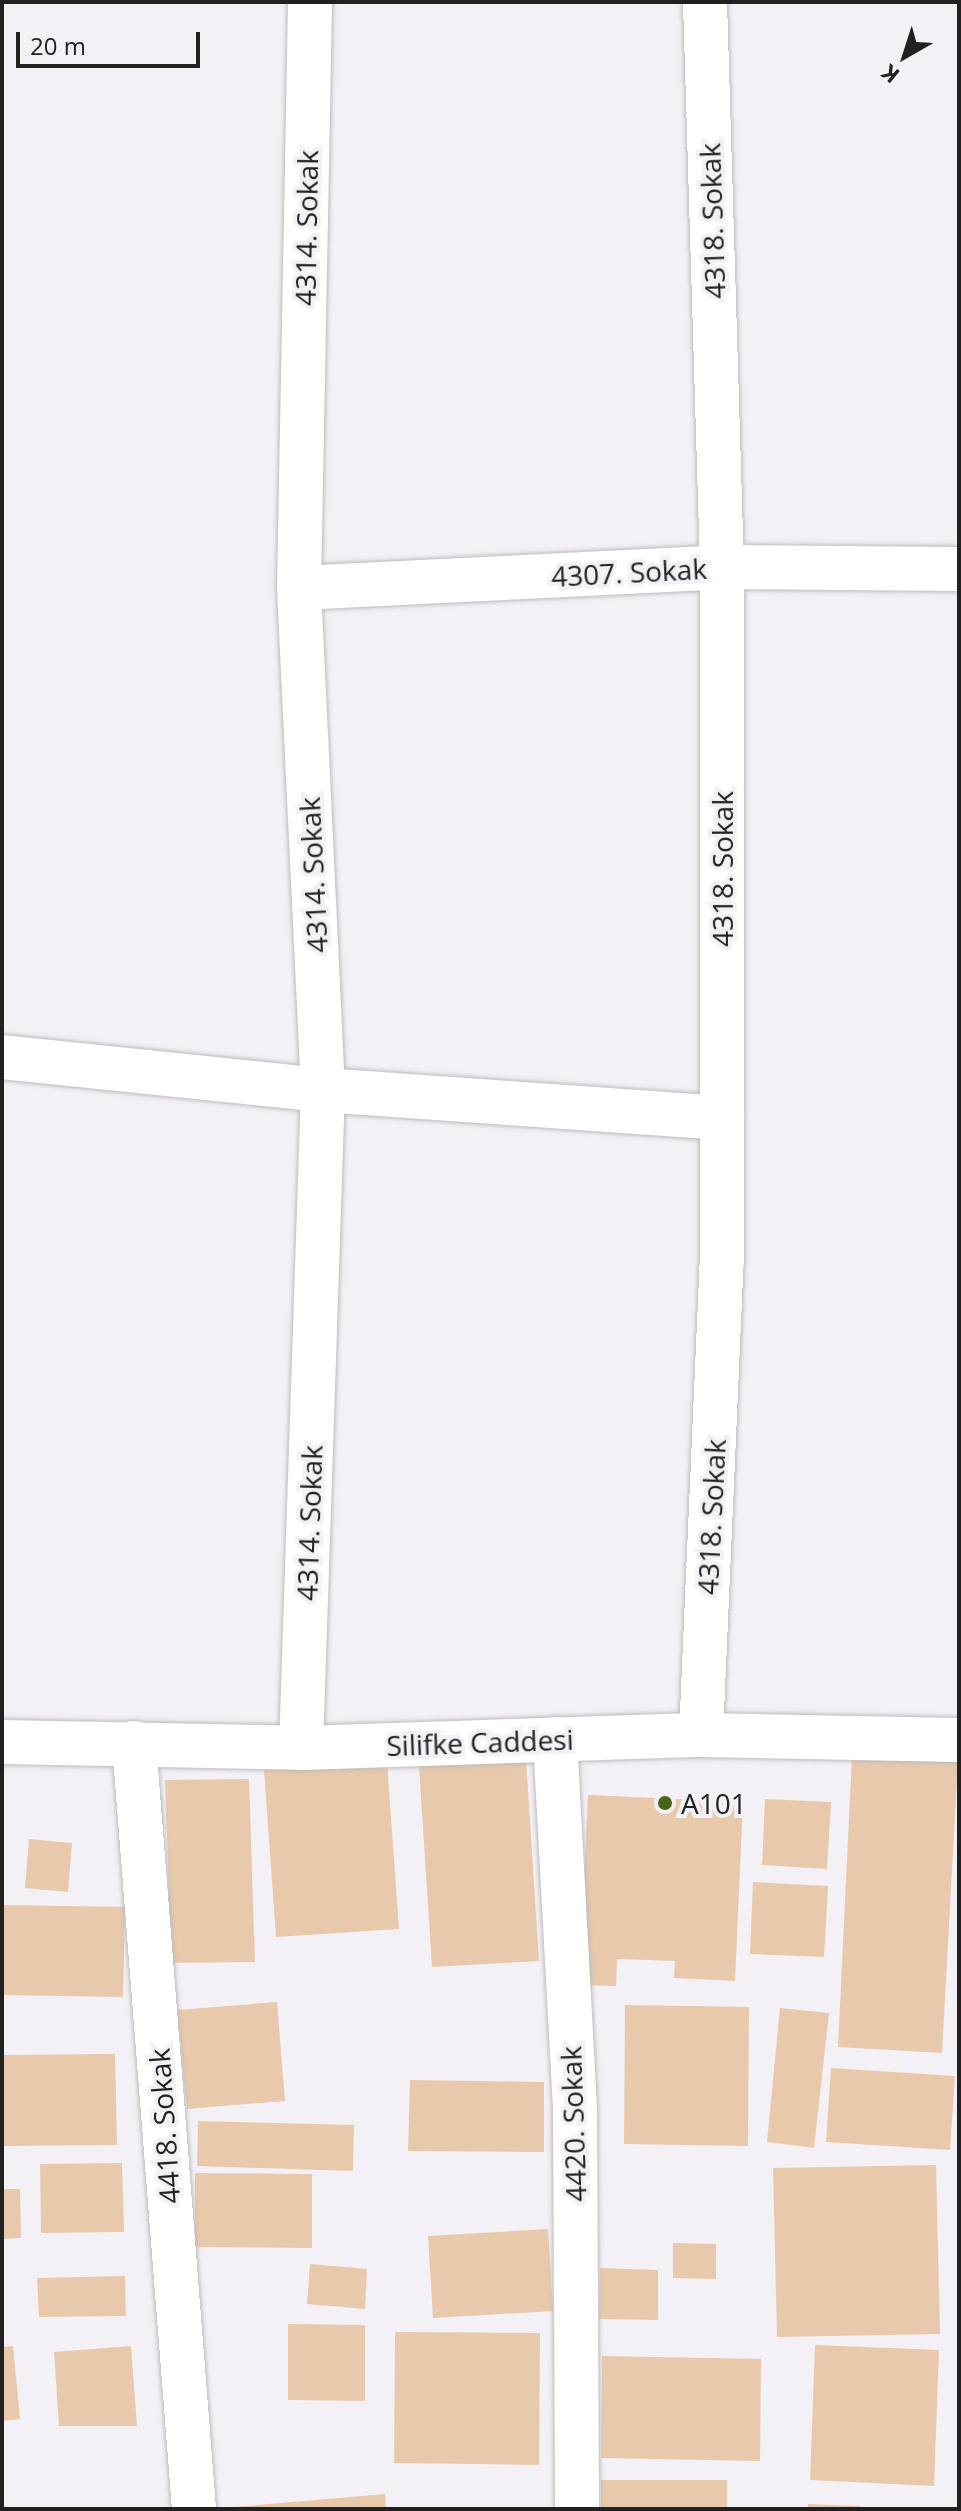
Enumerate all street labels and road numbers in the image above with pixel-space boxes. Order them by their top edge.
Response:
street label: 4318. Sokak [692,143,732,299]
street label: 4314. Sokak [288,150,324,306]
street label: 4307. Sokak [550,551,708,593]
street label: 4318. Sokak [705,791,739,947]
street label: 4314. Sokak [292,796,334,954]
street label: 4318. Sokak [690,1438,732,1596]
street label: 4314. Sokak [289,1445,329,1601]
street label: Silifke Caddesi [386,1722,574,1762]
street label: 4420. Sokak [553,2046,593,2202]
street label: 4418. Sokak [142,2047,186,2205]

